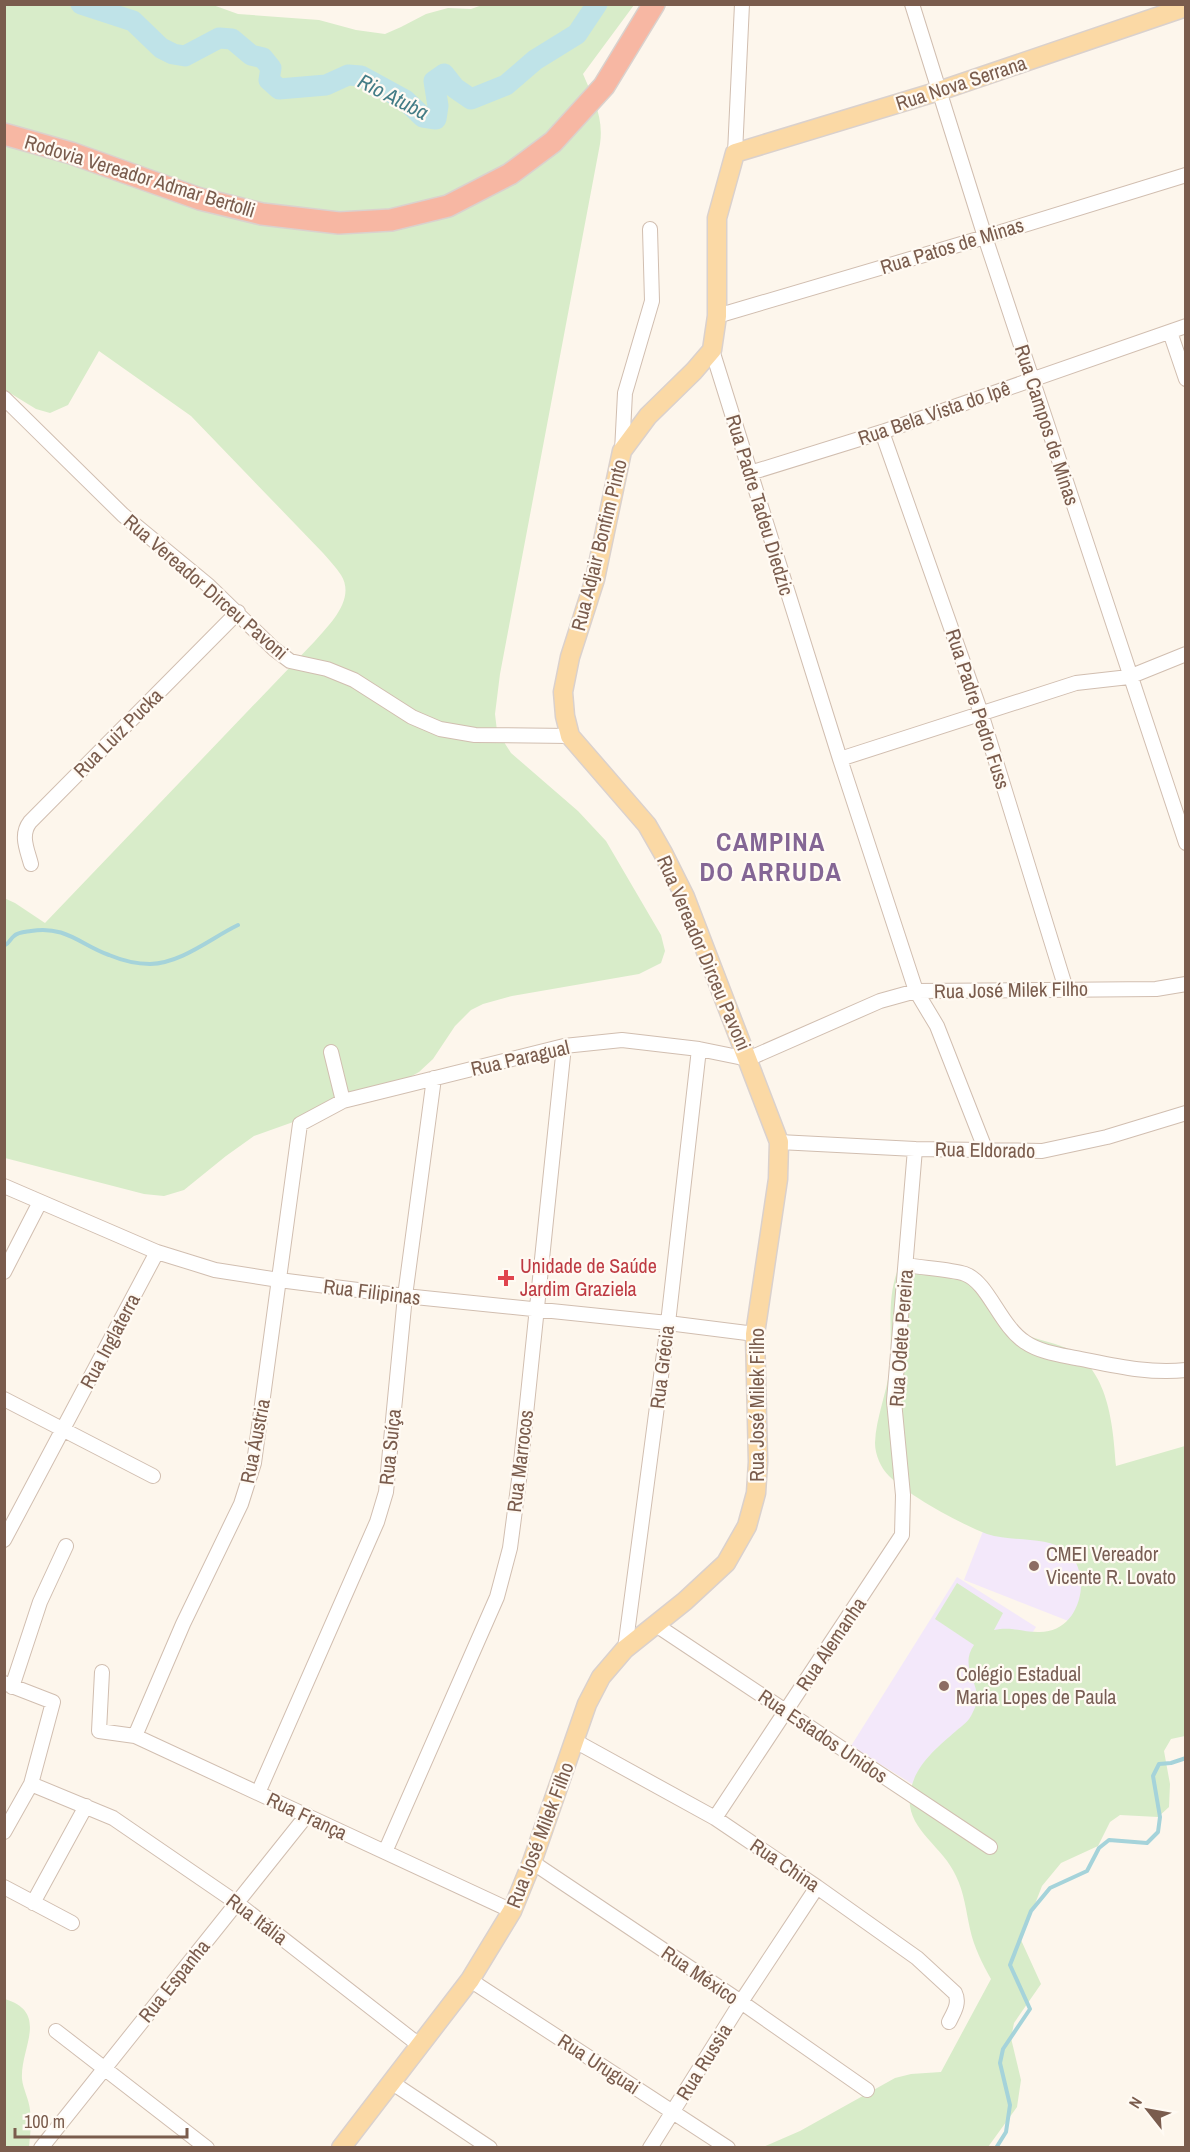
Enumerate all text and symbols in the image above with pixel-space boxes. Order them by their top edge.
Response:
street label: Rua Nova Serrana [892,49,1030,116]
water label: Rio Atuba [353,67,433,127]
street label: Rodovia Vereador Admar Bertolli [22,128,259,223]
street label: Rua Patos de Minas [877,211,1027,280]
street label: Rua Campos de Minas [1009,341,1086,509]
street label: Rua Bela Vista do Ipê [854,374,1014,451]
street label: Rua Padre Tadeu Diedzic [720,411,801,599]
street label: Rua Adjair Bonfim Pinto [564,456,633,634]
street label: Rua Vereador Dirceu Pavoni [118,508,294,666]
street label: Rua Padre Pedro Fuss [940,625,1017,792]
street label: Rua Luiz Pucka [67,682,168,783]
district label: CAMPINA DO ARRUDA [700,824,842,889]
street label: Rua Vereador Dirceu Pavoni [651,851,758,1055]
street label: Rua José Milek Filho [934,975,1088,1004]
street label: Rua Paragual [468,1033,572,1082]
street label: Rua Eldorado [935,1135,1035,1164]
place label: Unidade de Saúde Jardim Graziela [520,1252,657,1302]
street label: Rua Odete Pereira [882,1268,919,1408]
marker: Unidade de Saúde Jardim Graziela [497,1269,515,1287]
street label: Rua Filipinas [322,1272,422,1311]
street label: Rua Inglaterra [73,1289,146,1393]
street label: Rua Grécia [643,1324,680,1410]
street label: Rua José Milek Filho [743,1328,770,1482]
street label: Rua Áustria [233,1396,276,1486]
street label: Rua Suíça [372,1407,407,1486]
street label: Rua Marrocos [500,1408,539,1514]
place label: CMEI Vereador Vicente R. Lovato [1046,1540,1176,1590]
marker: CMEI Vereador Vicente R. Lovato [1027,1559,1041,1573]
street label: Rua Alemanha [789,1592,872,1696]
place label: Colégio Estadual Maria Lopes de Paula [956,1660,1116,1710]
marker: Colégio Estadual Maria Lopes de Paula [937,1679,951,1693]
street label: Rua Estados Unidos [753,1682,893,1789]
street label: Rua José Milek Filho [499,1758,580,1912]
street label: Rua França [263,1785,352,1846]
street label: Rua China [745,1831,825,1898]
street label: Rua Itália [221,1887,293,1951]
street label: Rua Espanha [132,1934,215,2028]
street label: Rua México [656,1939,744,2010]
street label: Rua Russia [669,2018,738,2105]
street label: Rua Uruguai [553,2027,646,2100]
north arrow [1118,2080,1178,2140]
text: N [1123,2093,1147,2112]
scale bar [15,2101,188,2139]
text: 100 m [24,2109,65,2134]

